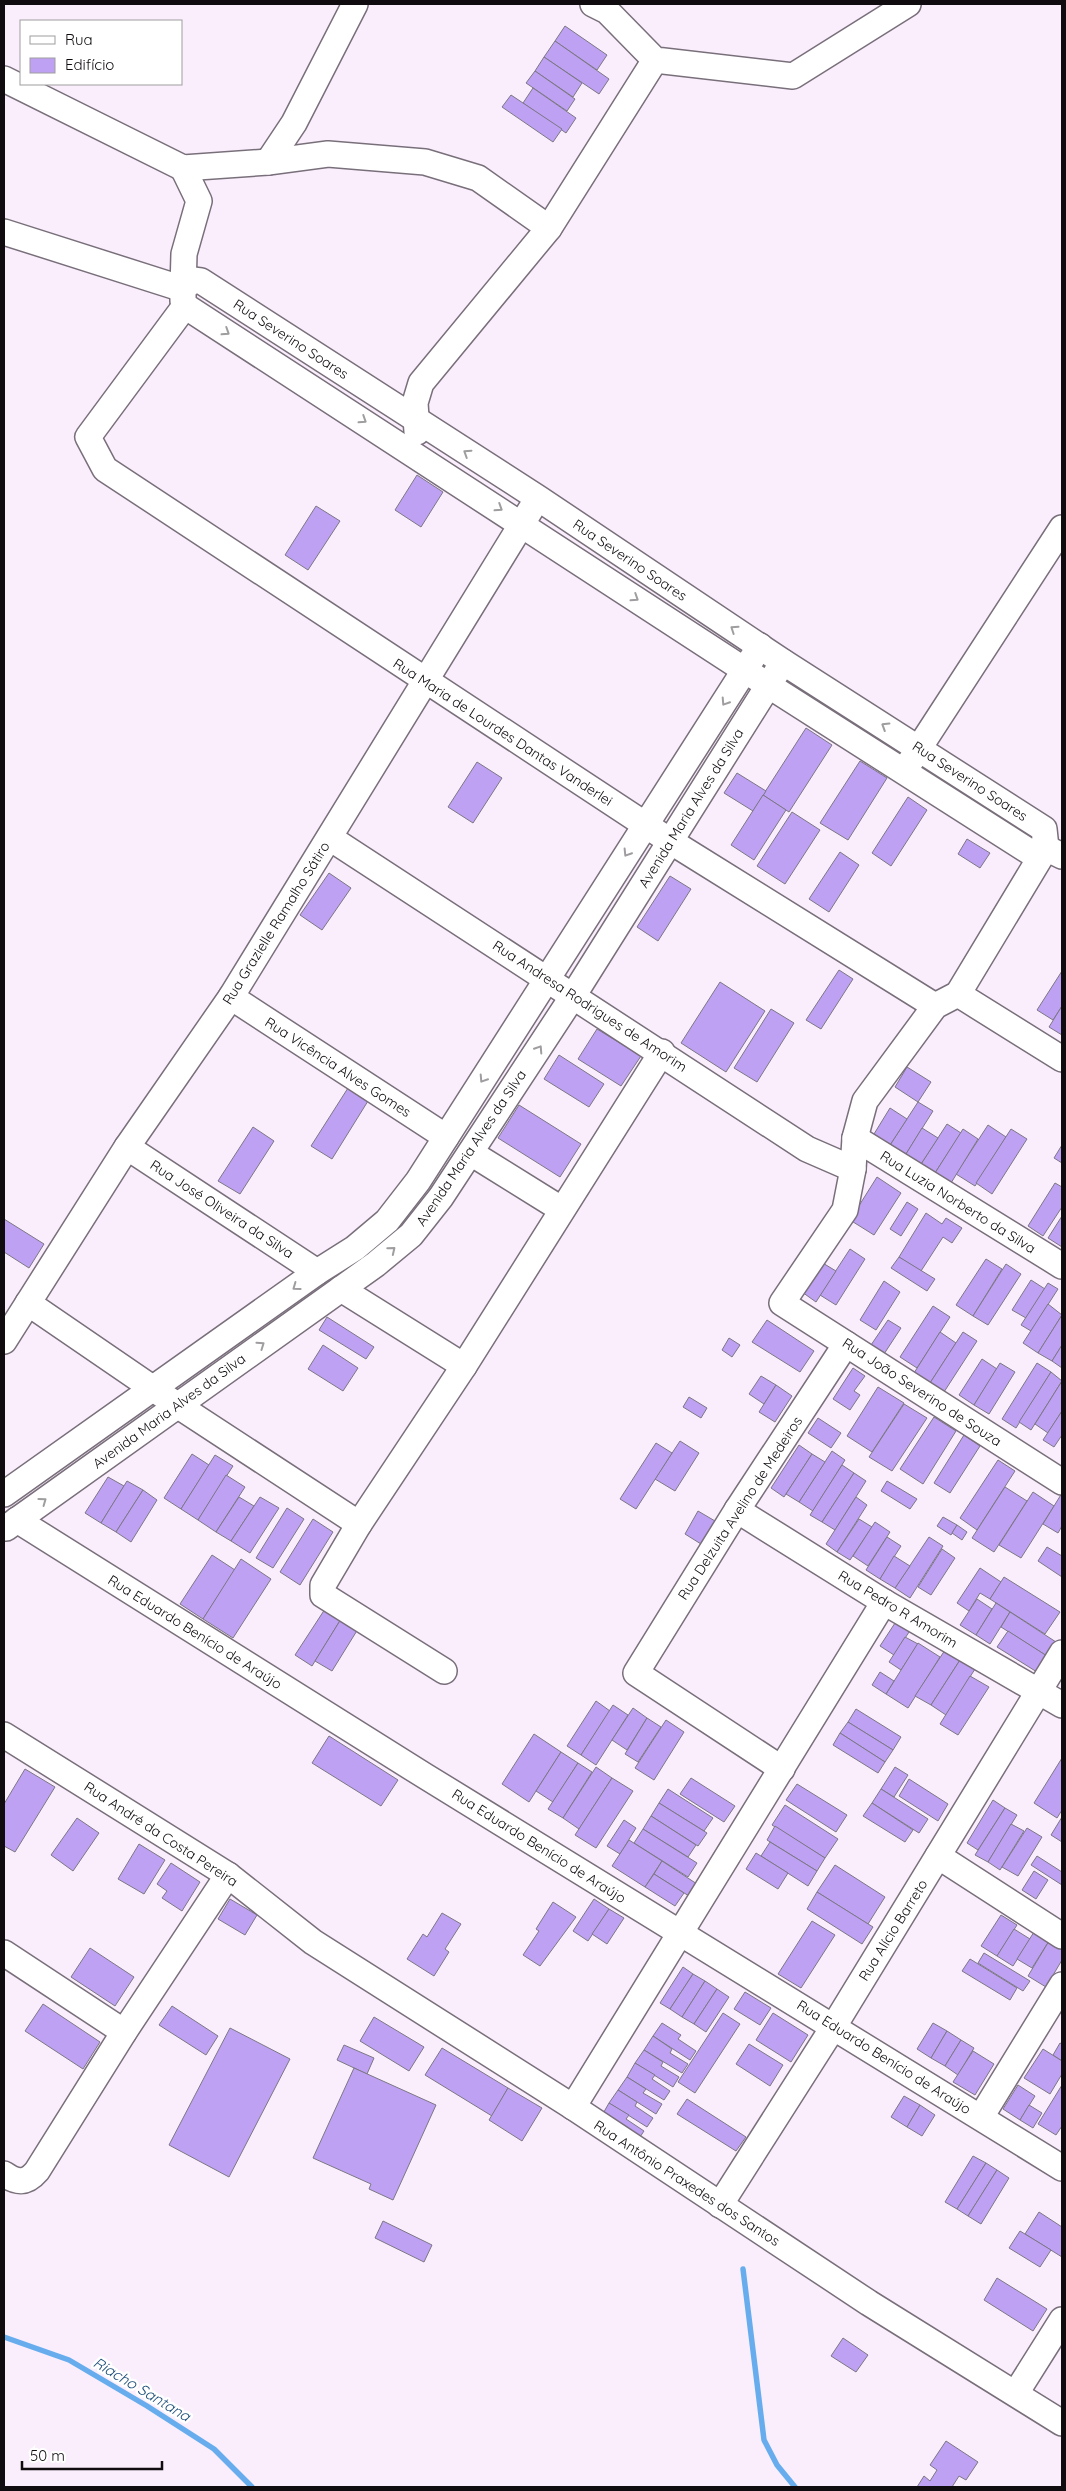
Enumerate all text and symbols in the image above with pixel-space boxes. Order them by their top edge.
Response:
legend [20,20,182,85]
text: Rua [65,30,93,49]
text: Edifício [65,55,114,74]
street label: Rua Severino Soares [230,295,352,383]
one-way arrow [221,326,230,335]
one-way arrow [357,414,366,423]
one-way arrow [463,449,472,459]
one-way arrow [494,502,503,512]
street label: Rua Severino Soares [570,515,690,605]
one-way arrow [630,591,639,601]
one-way arrow [730,626,740,635]
street label: Rua Maria de Lourdes Dantas Vanderlei [390,654,616,810]
one-way arrow [722,696,731,706]
one-way arrow [882,723,891,733]
street label: Avenida Maria Alves da Silva [634,725,748,891]
street label: Rua Severino Soares [909,737,1031,825]
street label: Rua Grazielle Ramalho Sátiro [218,838,334,1008]
one-way arrow [624,848,633,857]
street label: Rua Andresa Rodrigues de Amorim [489,936,691,1076]
street label: Rua Vicência Alves Gomes [262,1013,414,1121]
one-way arrow [533,1045,542,1055]
street label: Avenida Maria Alves da Silva [412,1066,530,1230]
one-way arrow [480,1073,490,1082]
street label: Rua Luzia Norberto da Silva [877,1147,1039,1257]
street label: Rua José Oliveira da Silva [147,1156,297,1262]
one-way arrow [386,1248,395,1256]
one-way arrow [292,1281,301,1290]
street label: Rua João Severino de Souza [839,1334,1005,1450]
one-way arrow [255,1343,264,1351]
street label: Avenida Maria Alves da Silva [89,1349,249,1473]
street label: Rua Delzuita Avelino de Medeiros [674,1413,806,1603]
one-way arrow [37,1498,47,1507]
street label: Rua Pedro R Amorim [835,1566,961,1652]
street label: Rua Eduardo Benício de Araújo [105,1571,285,1693]
street label: Rua André da Costa Pereira [81,1777,241,1891]
street label: Rua Eduardo Benício de Araújo [449,1785,629,1907]
street label: Rua Alício Barreto [855,1876,931,1984]
street label: Rua Eduardo Benício de Araújo [794,1996,974,2118]
street label: Rua Antônio Praxedes dos Santos [591,2116,783,2250]
water label: Riacho Santana [90,2353,195,2426]
scale bar [22,2438,162,2470]
text: 50 m [30,2446,65,2465]

